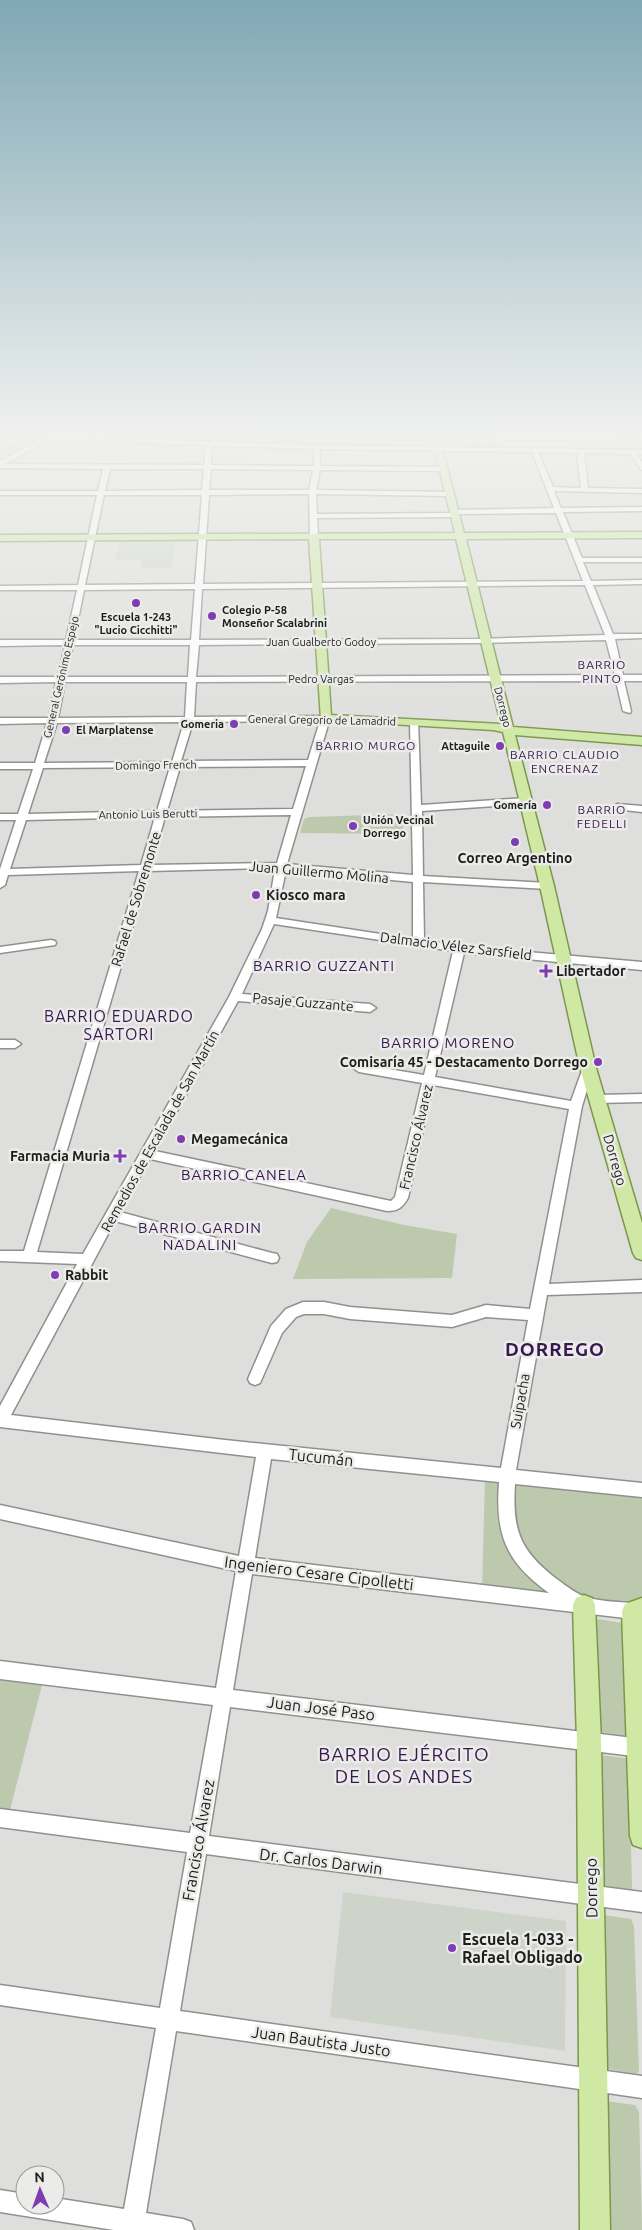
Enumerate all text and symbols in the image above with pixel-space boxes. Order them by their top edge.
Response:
marker: Escuela 1-243 "Lucio Cicchitti" [130,597,142,609]
place label: Colegio P-58 Monseñor Scalabrini [222,604,327,629]
marker: Colegio P-58 Monseñor Scalabrini [206,610,218,622]
place label: Escuela 1-243 "Lucio Cicchitti" [95,611,177,636]
street label: General Gerónimo Espejo [41,615,81,739]
street label: Juan Gualberto Godoy [266,636,377,648]
district label: BARRIO PINTO [578,658,626,685]
street label: Pedro Vargas [288,673,354,685]
street label: Dorrego [492,685,514,729]
street label: General Gregorio de Lamadrid [248,713,396,727]
place label: Gomeria [180,718,224,730]
marker: Gomeria [228,718,240,730]
marker: El Marplatense [60,724,72,736]
place label: El Marplatense [76,724,154,736]
district label: BARRIO MURGO [316,739,416,752]
place label: Attaguile [441,740,490,752]
marker: Attaguile [494,740,506,752]
district label: BARRIO CLAUDIO ENCRENAZ [510,748,620,775]
street label: Domingo French [115,758,197,772]
place label: Gomería [493,799,537,811]
marker: Gomería [541,799,553,811]
district label: BARRIO FEDELLI [577,803,627,830]
street label: Antonio Luis Berutti [99,807,197,821]
place label: Unión Vecinal Dorrego [363,814,434,839]
marker: Unión Vecinal Dorrego [347,820,359,832]
street label: Rafael de Sobremonte [108,830,164,968]
marker: Correo Argentino [509,836,521,848]
place label: Correo Argentino [458,850,573,866]
street label: Juan Guillermo Molina [248,858,390,886]
place label: Kiosco mara [266,887,346,903]
marker: Kiosco mara [250,889,262,901]
street label: Dalmacio Vélez Sarsfield [379,929,533,963]
district label: BARRIO GUZZANTI [253,957,395,974]
place label: Libertador [556,963,626,979]
marker: Libertador [540,965,552,977]
street label: Pasaje Guzzante [252,990,354,1014]
district label: BARRIO EDUARDO SARTORI [44,1007,194,1043]
street label: Remedios de Escalada de San Martín [98,1027,222,1235]
district label: BARRIO MORENO [381,1034,515,1051]
place label: Comisaría 45 - Destacamento Dorrego [340,1054,588,1070]
marker: Comisaría 45 - Destacamento Dorrego [592,1056,604,1068]
street label: Francisco Álvarez [395,1083,436,1191]
place label: Megamecánica [191,1131,288,1147]
street label: Dorrego [600,1132,630,1188]
marker: Megamecánica [175,1133,187,1145]
place label: Farmacia Muria [10,1148,110,1164]
marker: Farmacia Muria [114,1150,126,1162]
district label: BARRIO CANELA [181,1166,307,1183]
district label: BARRIO GARDIN NADALINI [138,1219,262,1253]
place label: Rabbit [65,1267,108,1283]
marker: Rabbit [49,1269,61,1281]
district label: DORREGO [505,1338,605,1360]
street label: Suipacha [507,1372,533,1430]
street label: Tucumán [288,1445,354,1469]
street label: Ingeniero Cesare Cipolletti [223,1552,415,1594]
street label: Juan José Paso [266,1692,376,1724]
district label: BARRIO EJÉRCITO DE LOS ANDES [318,1743,490,1787]
street label: Francisco Álvarez [176,1777,218,1902]
street label: Dr. Carlos Darwin [258,1845,384,1877]
street label: Dorrego [581,1858,601,1918]
place label: Escuela 1-033 - Rafael Obligado [462,1930,583,1966]
marker: Escuela 1-033 - Rafael Obligado [446,1942,458,1954]
street label: Juan Bautista Justo [250,2022,392,2060]
north arrow [15,2165,65,2215]
text: N [34,2169,45,2185]

